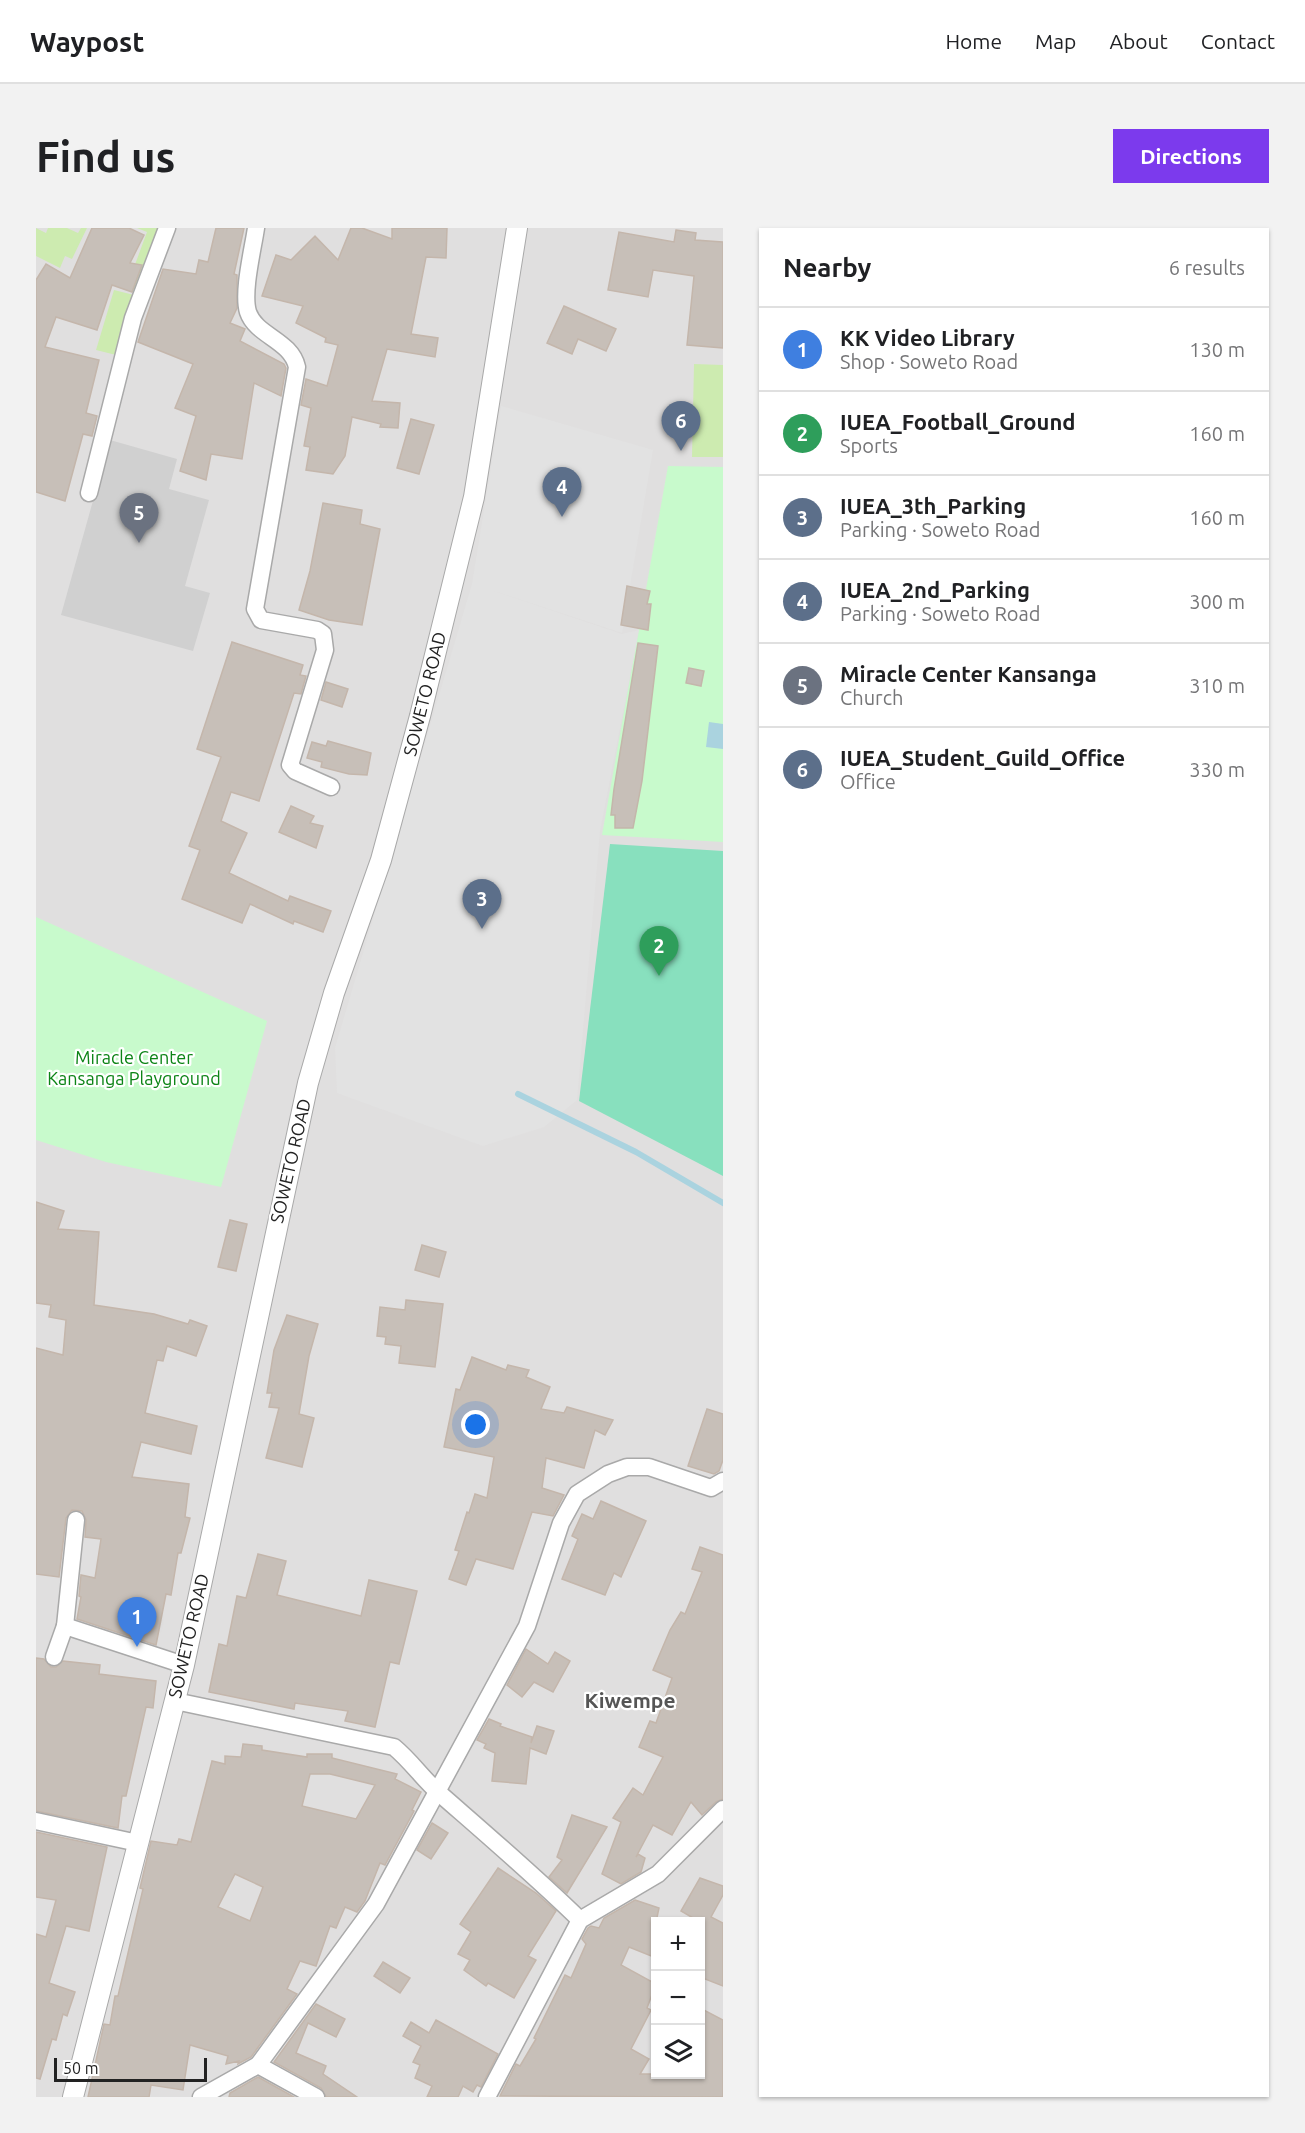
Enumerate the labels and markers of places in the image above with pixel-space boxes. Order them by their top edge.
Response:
pin: 6 [662,402,700,451]
pin: 4 [542,468,582,517]
pin: 5 [120,494,158,543]
pin: 3 [462,880,502,929]
pin: 2 [640,926,678,976]
pin: 1 [118,1598,156,1647]

